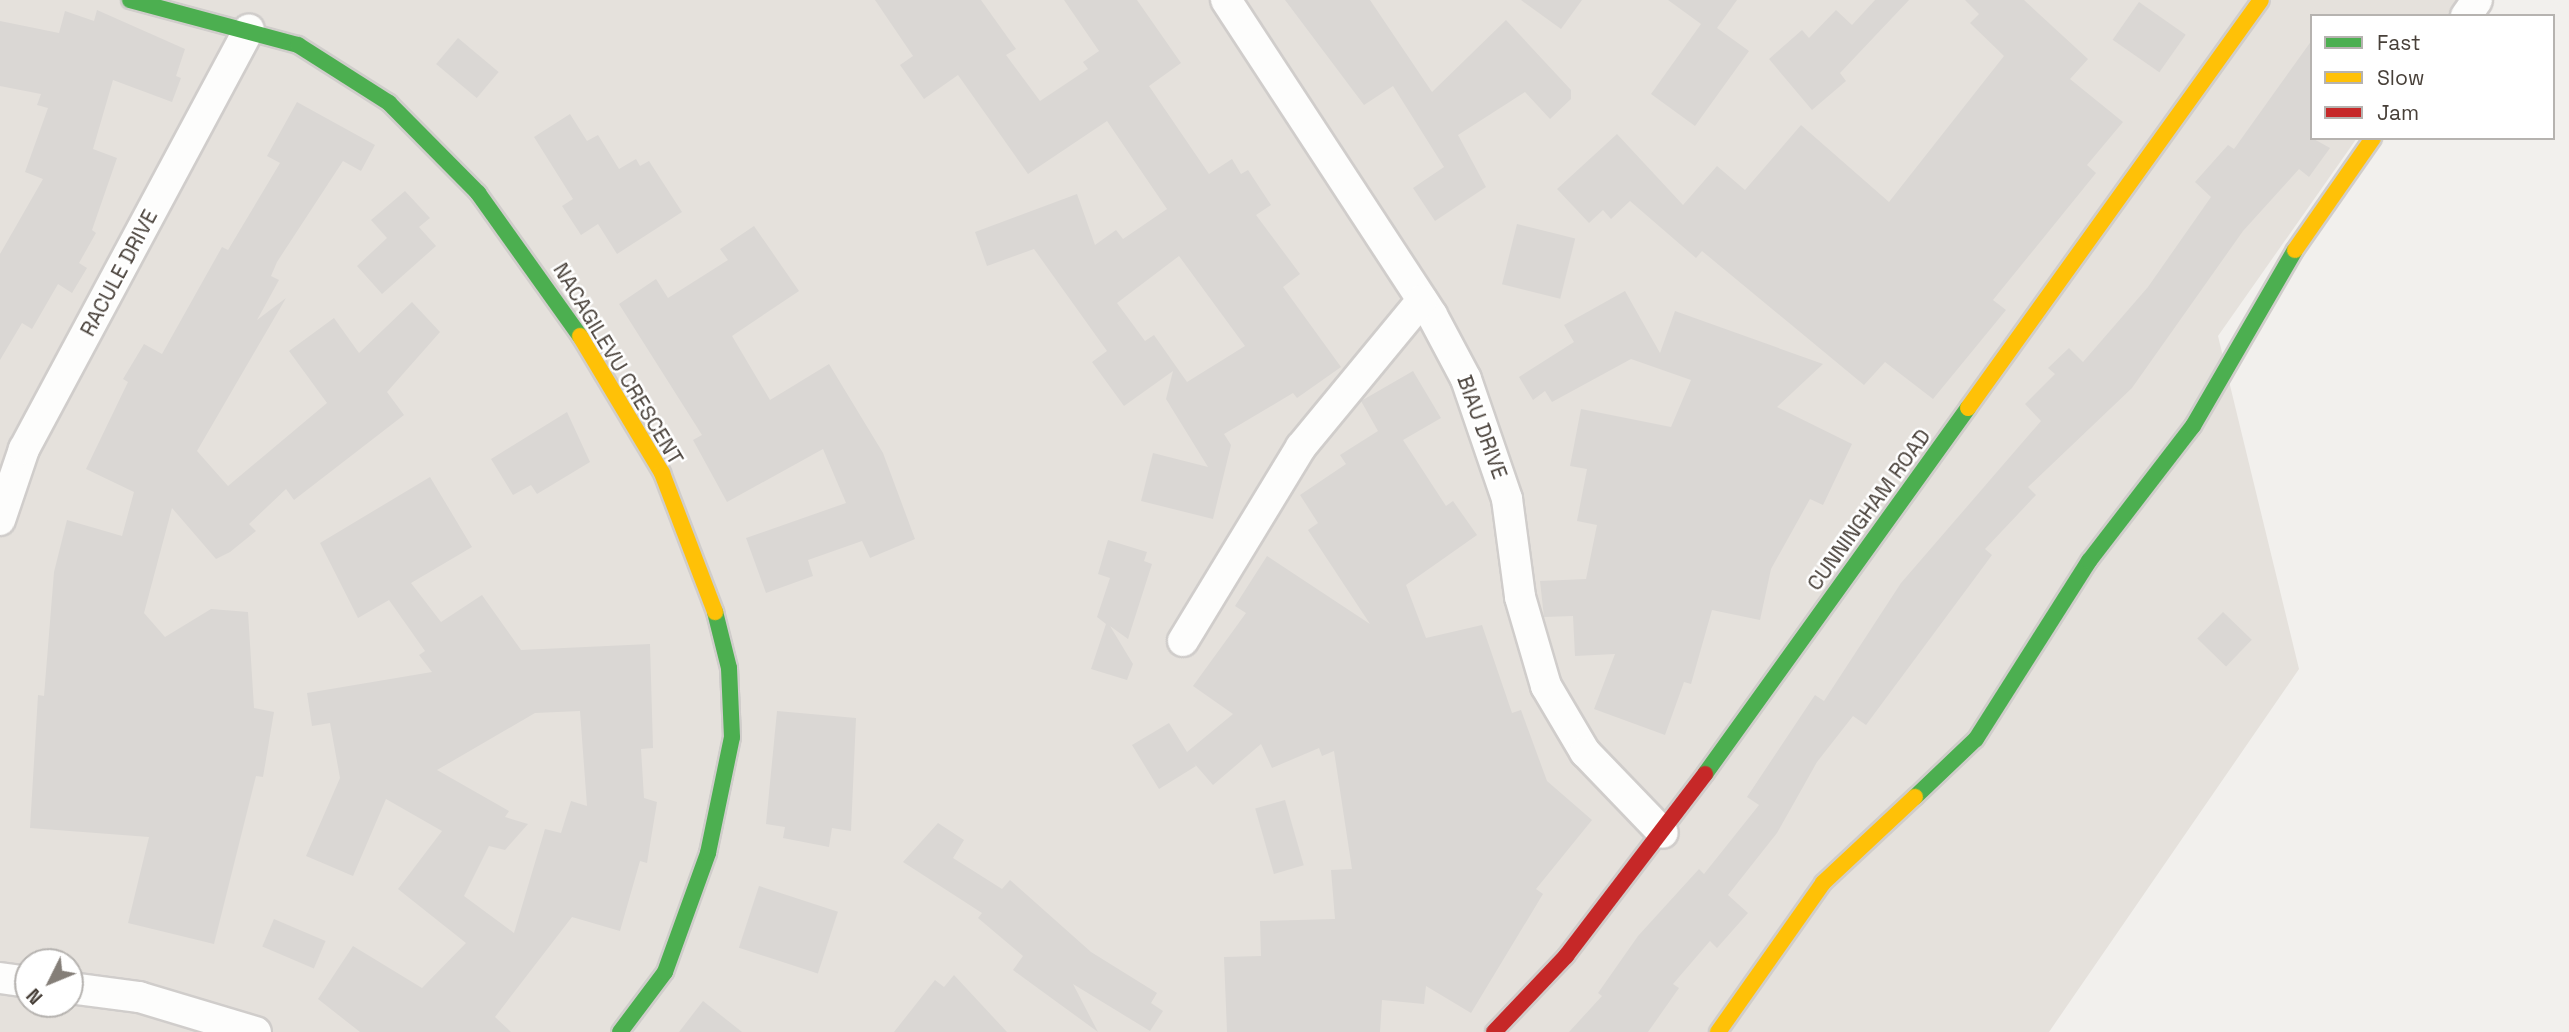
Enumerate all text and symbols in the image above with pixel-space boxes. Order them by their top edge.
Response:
legend [2310,14,2555,140]
text: Fast [2377,29,2421,56]
text: Slow [2377,64,2425,91]
text: Jam [2377,99,2419,126]
street label: RACULE DRIVE [75,205,163,341]
street label: NACAGILEVU CRESCENT [548,258,688,470]
street label: BIAU DRIVE [1452,372,1512,482]
street label: CUNNINGHAM ROAD [1802,424,1936,596]
north arrow [14,948,84,1018]
text: N [21,983,48,1009]

